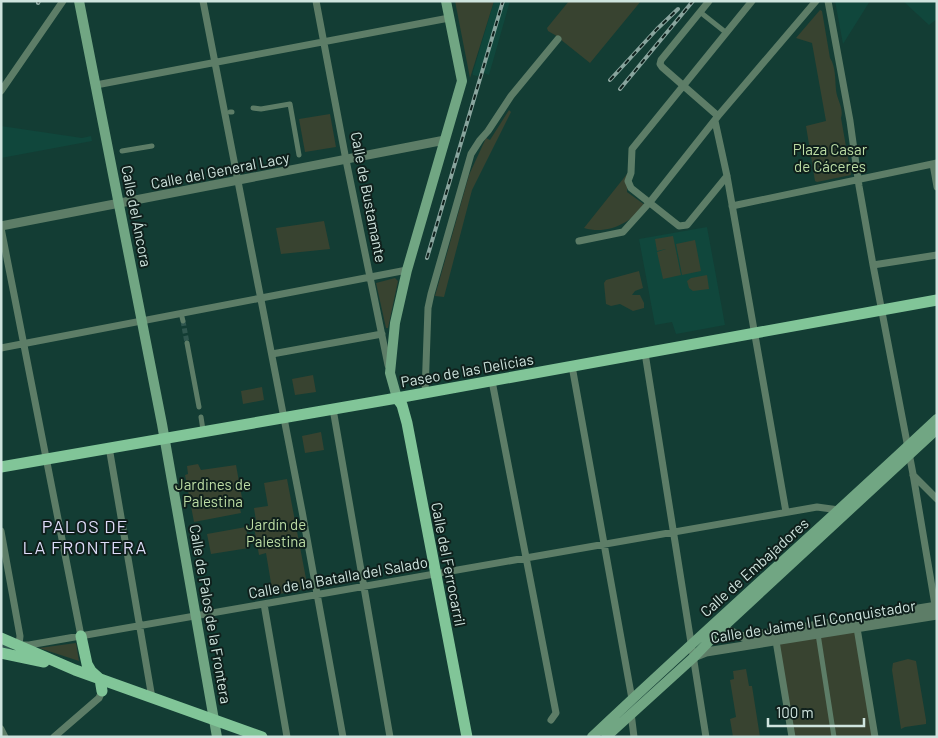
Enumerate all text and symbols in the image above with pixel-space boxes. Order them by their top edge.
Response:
street label: Calle de Bustamante [348,130,390,264]
park label: Plaza Casar de Cáceres [793,140,868,175]
street label: Calle del General Lacy [149,148,291,192]
street label: Calle del Áncora [118,164,156,268]
street label: Paseo de las Delicias [399,349,535,391]
park label: Jardines de Palestina [175,475,251,510]
street label: Calle del Ferrocarril [428,501,470,627]
street label: Calle de Embajadores [696,514,812,620]
district label: PALOS DE LA FRONTERA [23,515,147,558]
park label: Jardín de Palestina [246,515,306,550]
street label: Calle de Palos de la Frontera [186,523,236,705]
street label: Calle de la Batalla del Salado [247,552,429,602]
street label: Calle de Jaime I El Conquistador [709,596,917,646]
scale bar [768,696,864,728]
text: 100 m [776,703,814,721]

